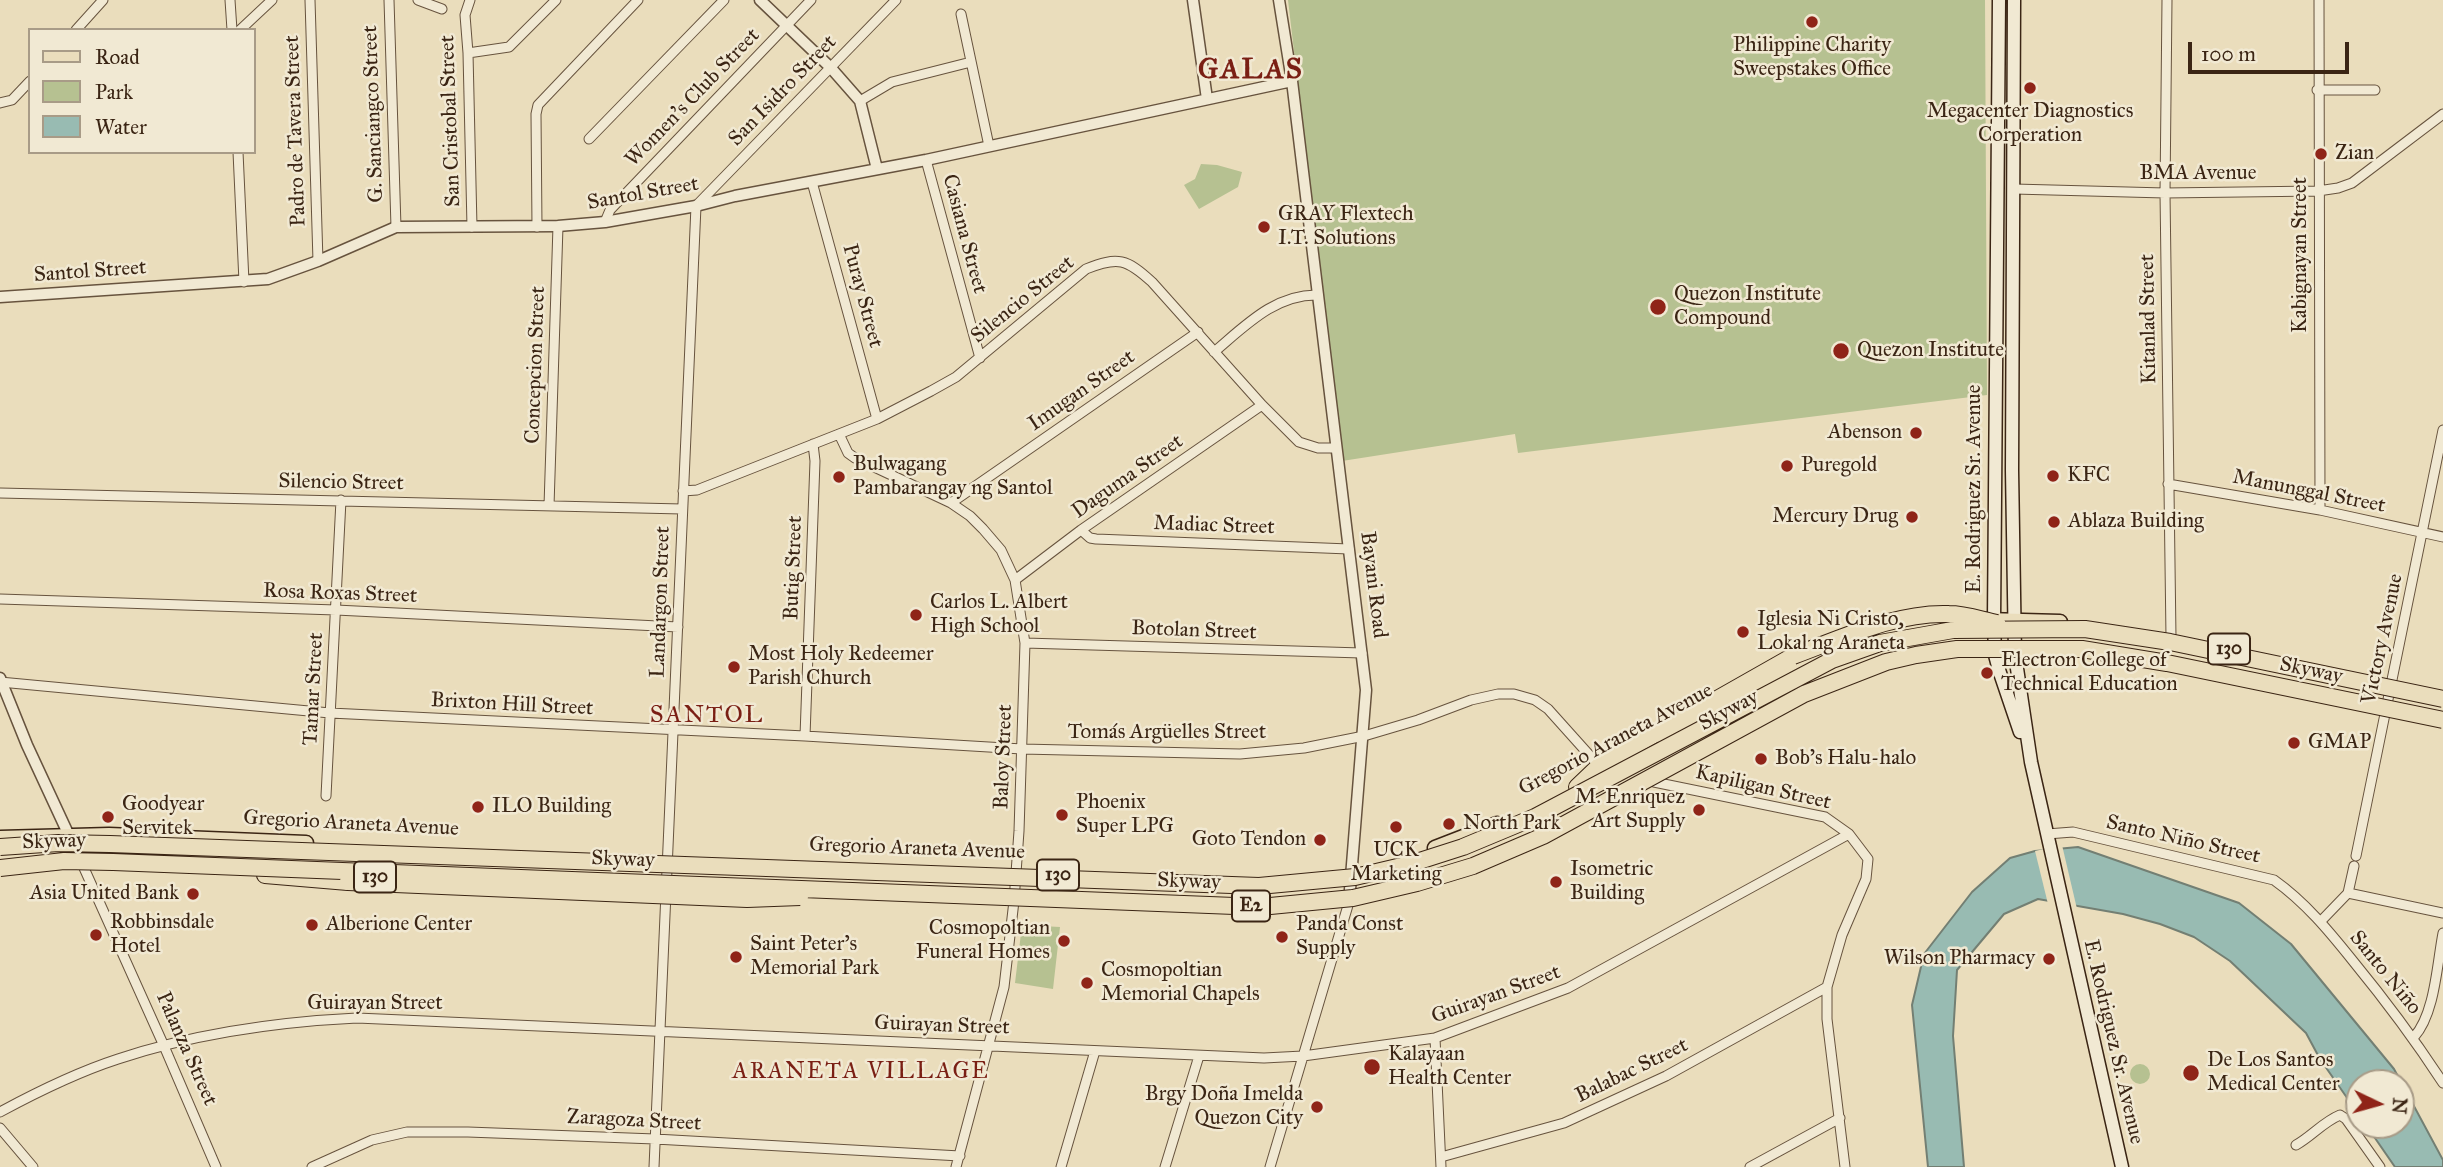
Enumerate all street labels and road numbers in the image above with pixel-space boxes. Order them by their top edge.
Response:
street label: Women's Club Street [621,24,765,172]
street label: G. Sanciangco Street [358,25,390,203]
street label: San Isidro Street [724,30,842,152]
street label: Padro de Tavera Street [280,35,312,227]
street label: San Cristobal Street [435,35,467,207]
street label: BMA Avenue [2139,161,2257,187]
street label: Santol Street [585,172,701,216]
street label: Casiana Street [936,172,992,296]
street label: Kabignayan Street [2288,177,2314,333]
street label: Puray Street [836,241,888,351]
street label: Silencio Street [966,251,1080,349]
street label: Kitanlad Street [2135,254,2163,384]
street label: Santol Street [33,256,147,288]
street label: Concepcion Street [521,286,551,444]
street label: Imugan Street [1024,345,1140,437]
street label: E. Rodriguez Sr. Avenue [1962,384,1988,594]
street label: Daguma Street [1068,429,1188,525]
street label: Manunggal Street [2230,465,2388,519]
street label: Silencio Street [278,469,404,497]
street label: Madiac Street [1153,511,1275,541]
street label: Butig Street [780,515,808,621]
street label: Landargon Street [646,526,676,678]
street label: Bayani Road [1354,530,1392,640]
street label: Victory Avenue [2357,572,2409,706]
street label: Rosa Roxas Street [263,579,417,609]
street label: Botolan Street [1131,616,1257,646]
street label: Tamar Street [298,632,330,746]
road number: 130 [2208,634,2250,664]
street label: Skyway [2277,652,2345,690]
street label: Gregorio Araneta Avenue [1515,678,1717,802]
street label: Skyway [1695,685,1763,737]
street label: Brixton Hill Street [430,688,594,722]
street label: Baloy Street [990,704,1018,810]
street label: Tomás Argüelles Street [1068,720,1266,746]
street label: Kapiligan Street [1693,760,1833,816]
street label: Gregorio Araneta Avenue [243,806,459,842]
street label: Santo Niño Street [2104,810,2262,870]
street label: Skyway [22,828,86,856]
street label: Gregorio Araneta Avenue [809,833,1025,865]
street label: Skyway [591,846,655,874]
road number: 130 [1037,860,1079,890]
road number: 130 [354,862,396,892]
street label: Skyway [1157,868,1221,896]
road number: E2 [1232,890,1270,922]
street label: Santo Niño [2344,926,2426,1020]
street label: E. Rodriguez Sr. Avenue [2077,937,2149,1147]
street label: Guirayan Street [1428,960,1564,1030]
street label: Palanza Street [150,988,222,1110]
street label: Guirayan Street [307,991,443,1017]
street label: Guirayan Street [874,1011,1010,1041]
street label: Balabac Street [1572,1033,1692,1109]
street label: Zaragoza Street [566,1105,702,1137]

